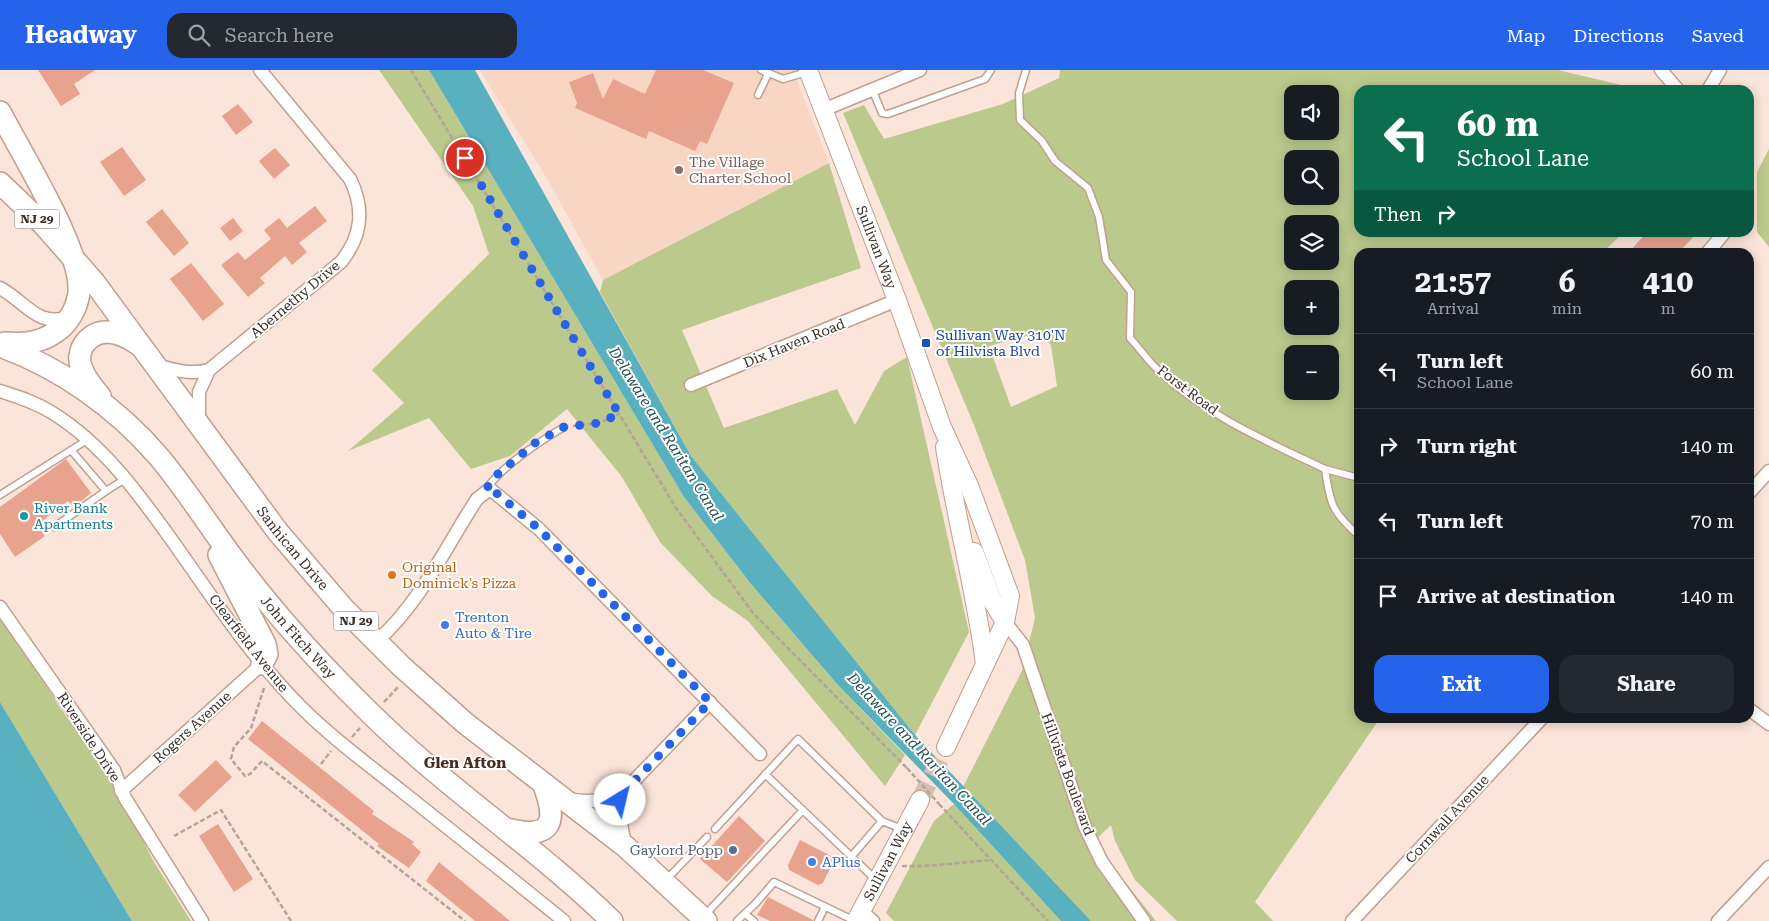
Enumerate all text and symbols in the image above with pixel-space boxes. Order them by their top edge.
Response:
search box [167,13,517,58]
text: Headway [25,21,137,49]
icon: search [185,21,213,49]
text: Search here [225,24,334,47]
text: Map [1507,25,1545,46]
text: Directions [1573,25,1664,46]
text: Saved [1692,25,1744,46]
map controls [1284,85,1339,400]
button: sound [1284,85,1339,140]
text: 60 m [1457,104,1539,145]
icon: left [1374,105,1439,170]
pin [444,137,486,179]
icon: arrive [451,144,479,172]
text: School Lane [1457,146,1589,171]
button: search [1284,150,1339,205]
place label: The Village Charter School [689,154,792,186]
marker: The Village Charter School [673,164,685,176]
icon: right [1432,200,1460,228]
street label: Sullivan Way [853,203,900,292]
text: Then [1374,203,1422,226]
road number: NJ 29 [15,210,60,228]
button: layers [1284,215,1339,270]
street label: Abernethy Drive [247,257,343,341]
text: 21:57 [1415,264,1491,299]
text: 6 [1559,264,1575,299]
text: 410 [1643,264,1693,299]
button: + [1284,280,1339,335]
text: Arrival [1427,299,1479,318]
text: min [1552,299,1582,318]
text: m [1661,299,1675,318]
street label: Dix Haven Road [741,315,847,371]
place label: Sullivan Way 310'N of Hilvista Blvd [936,327,1065,359]
marker: Sullivan Way 310'N of Hilvista Blvd [920,337,932,349]
water label: Delaware and Raritan Canal [604,343,727,525]
button: − [1284,345,1339,400]
text: Turn left [1417,350,1503,373]
icon: left [1374,357,1402,385]
text: 60 m [1691,360,1734,383]
street label: Forst Road [1154,362,1222,418]
text: School Lane [1417,373,1513,392]
icon: right [1374,432,1402,460]
text: Turn right [1417,435,1517,458]
text: 140 m [1680,435,1734,458]
place label: River Bank Apartments [34,500,113,532]
street label: Sanhican Drive [254,503,332,593]
icon: left [1374,507,1402,535]
marker: River Bank Apartments [18,510,30,522]
text: Turn left [1417,510,1503,533]
text: 70 m [1691,510,1734,533]
place label: Original Dominick's Pizza [402,559,517,591]
marker: Original Dominick's Pizza [386,569,398,581]
icon: arrive [1374,582,1402,610]
text: Arrive at destination [1417,585,1615,608]
text: 140 m [1680,585,1734,608]
street label: Clearfield Avenue [206,591,292,695]
street label: John Fitch Way [258,592,340,682]
place label: Trenton Auto & Tire [455,609,532,641]
road number: NJ 29 [334,612,378,630]
marker: Trenton Auto & Tire [439,619,451,631]
button: Exit [1374,655,1549,713]
button: Share [1559,655,1734,713]
water label: Delaware and Raritan Canal [843,668,995,829]
street label: Rogers Avenue [150,688,235,766]
street label: Riverside Drive [54,689,124,785]
street label: Hillvista Boulevard [1038,711,1098,837]
district label: Glen Afton [424,754,506,772]
street label: Cornwall Avenue [1402,771,1492,866]
position arrow [593,773,645,825]
street label: Sullivan Way [860,818,916,903]
place label: Gaylord Popp [630,842,723,858]
marker: Gaylord Popp [727,844,739,856]
place label: APlus [822,854,861,870]
marker: APlus [806,856,818,868]

